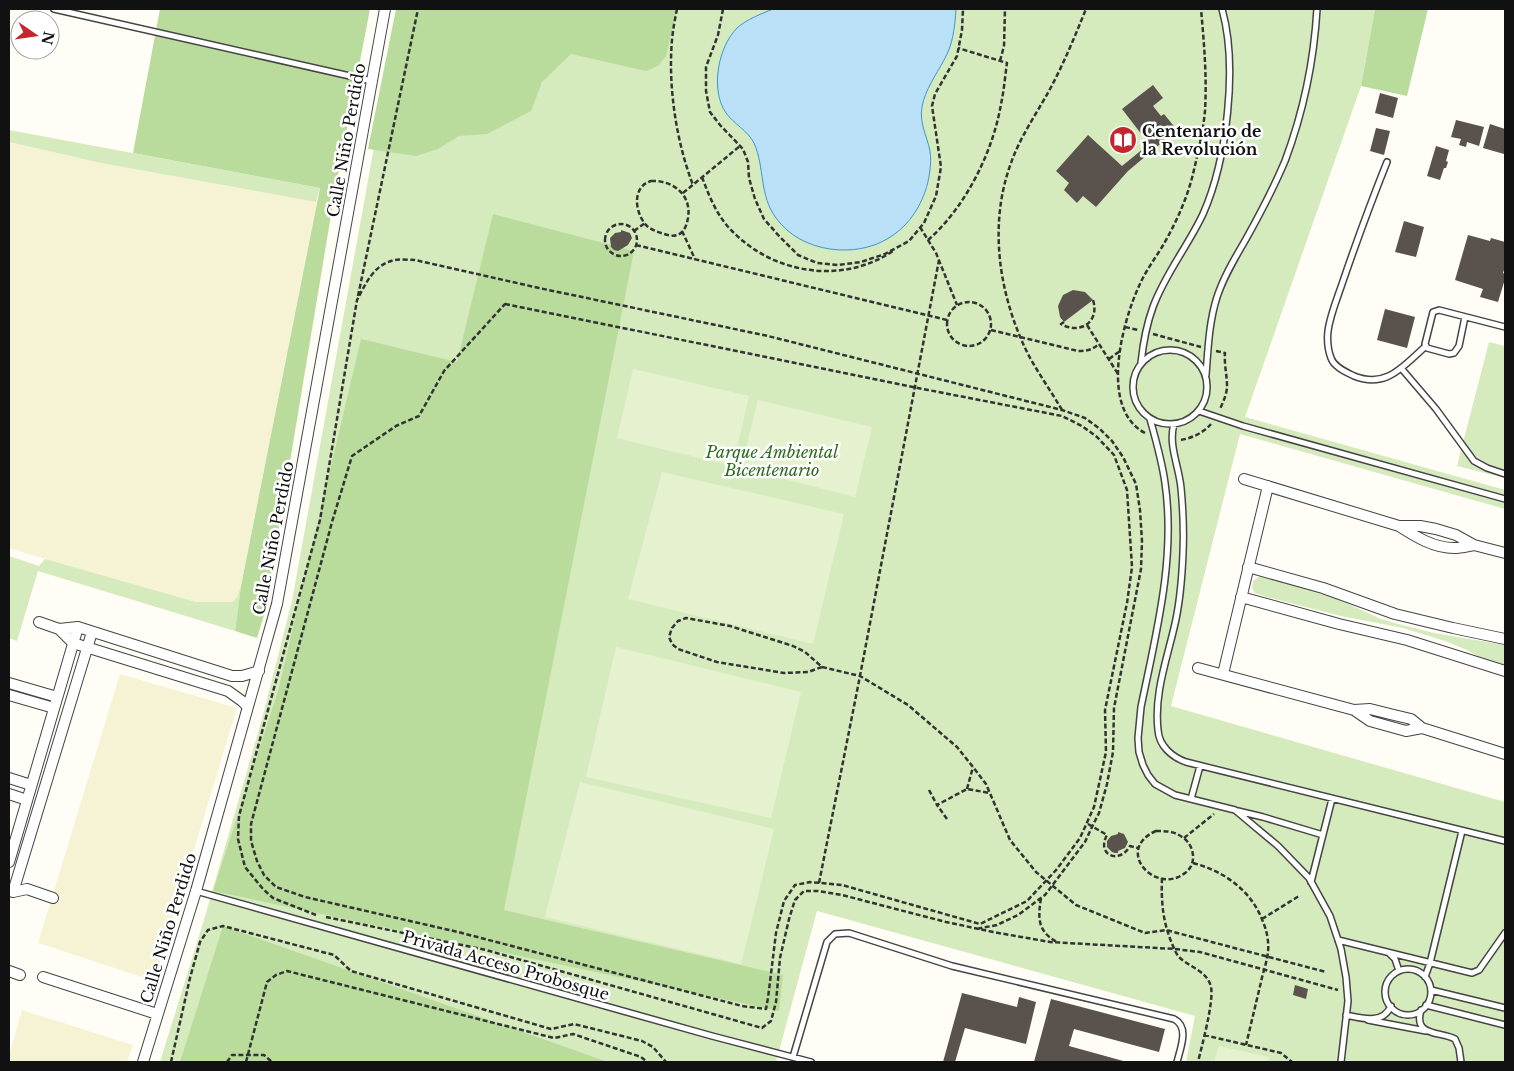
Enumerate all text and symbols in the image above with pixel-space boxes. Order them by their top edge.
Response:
north arrow [10,10,60,60]
text: N [37,29,58,46]
street label: Calle Niño Perdido [323,61,369,219]
place label: Centenario de la Revolución [1142,121,1261,159]
library icon: Centenario de la Revolución [1108,125,1138,155]
park label: Parque Ambiental Bicentenario [705,442,839,480]
street label: Calle Niño Perdido [248,459,298,617]
street label: Calle Niño Perdido [136,850,200,1006]
street label: Privada Acceso Probosque [400,926,612,1004]

